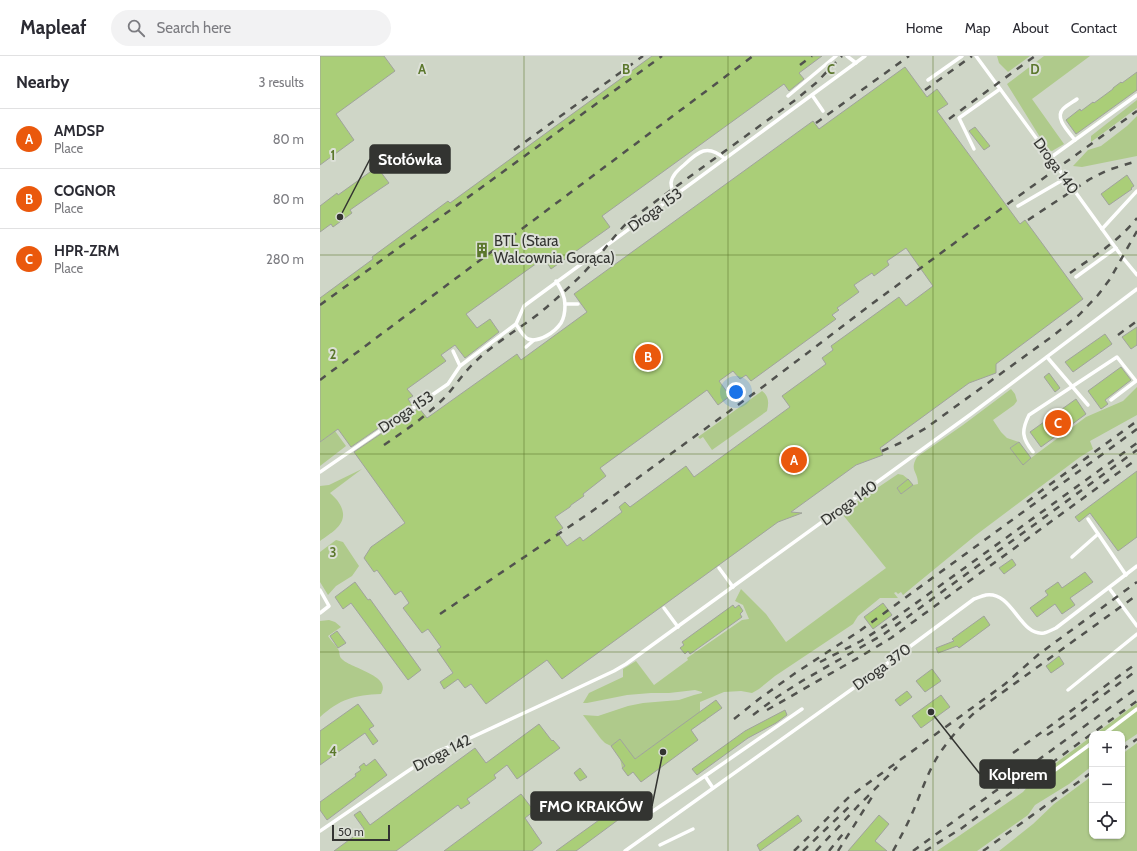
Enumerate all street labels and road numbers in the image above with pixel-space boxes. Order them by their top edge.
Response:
street label: Droga 140 [1029,134,1083,198]
street label: Droga 153 [624,184,686,236]
street label: Droga 153 [375,387,437,437]
street label: Droga 140 [817,476,881,530]
street label: Droga 370 [849,640,915,694]
street label: Droga 142 [410,731,474,775]

